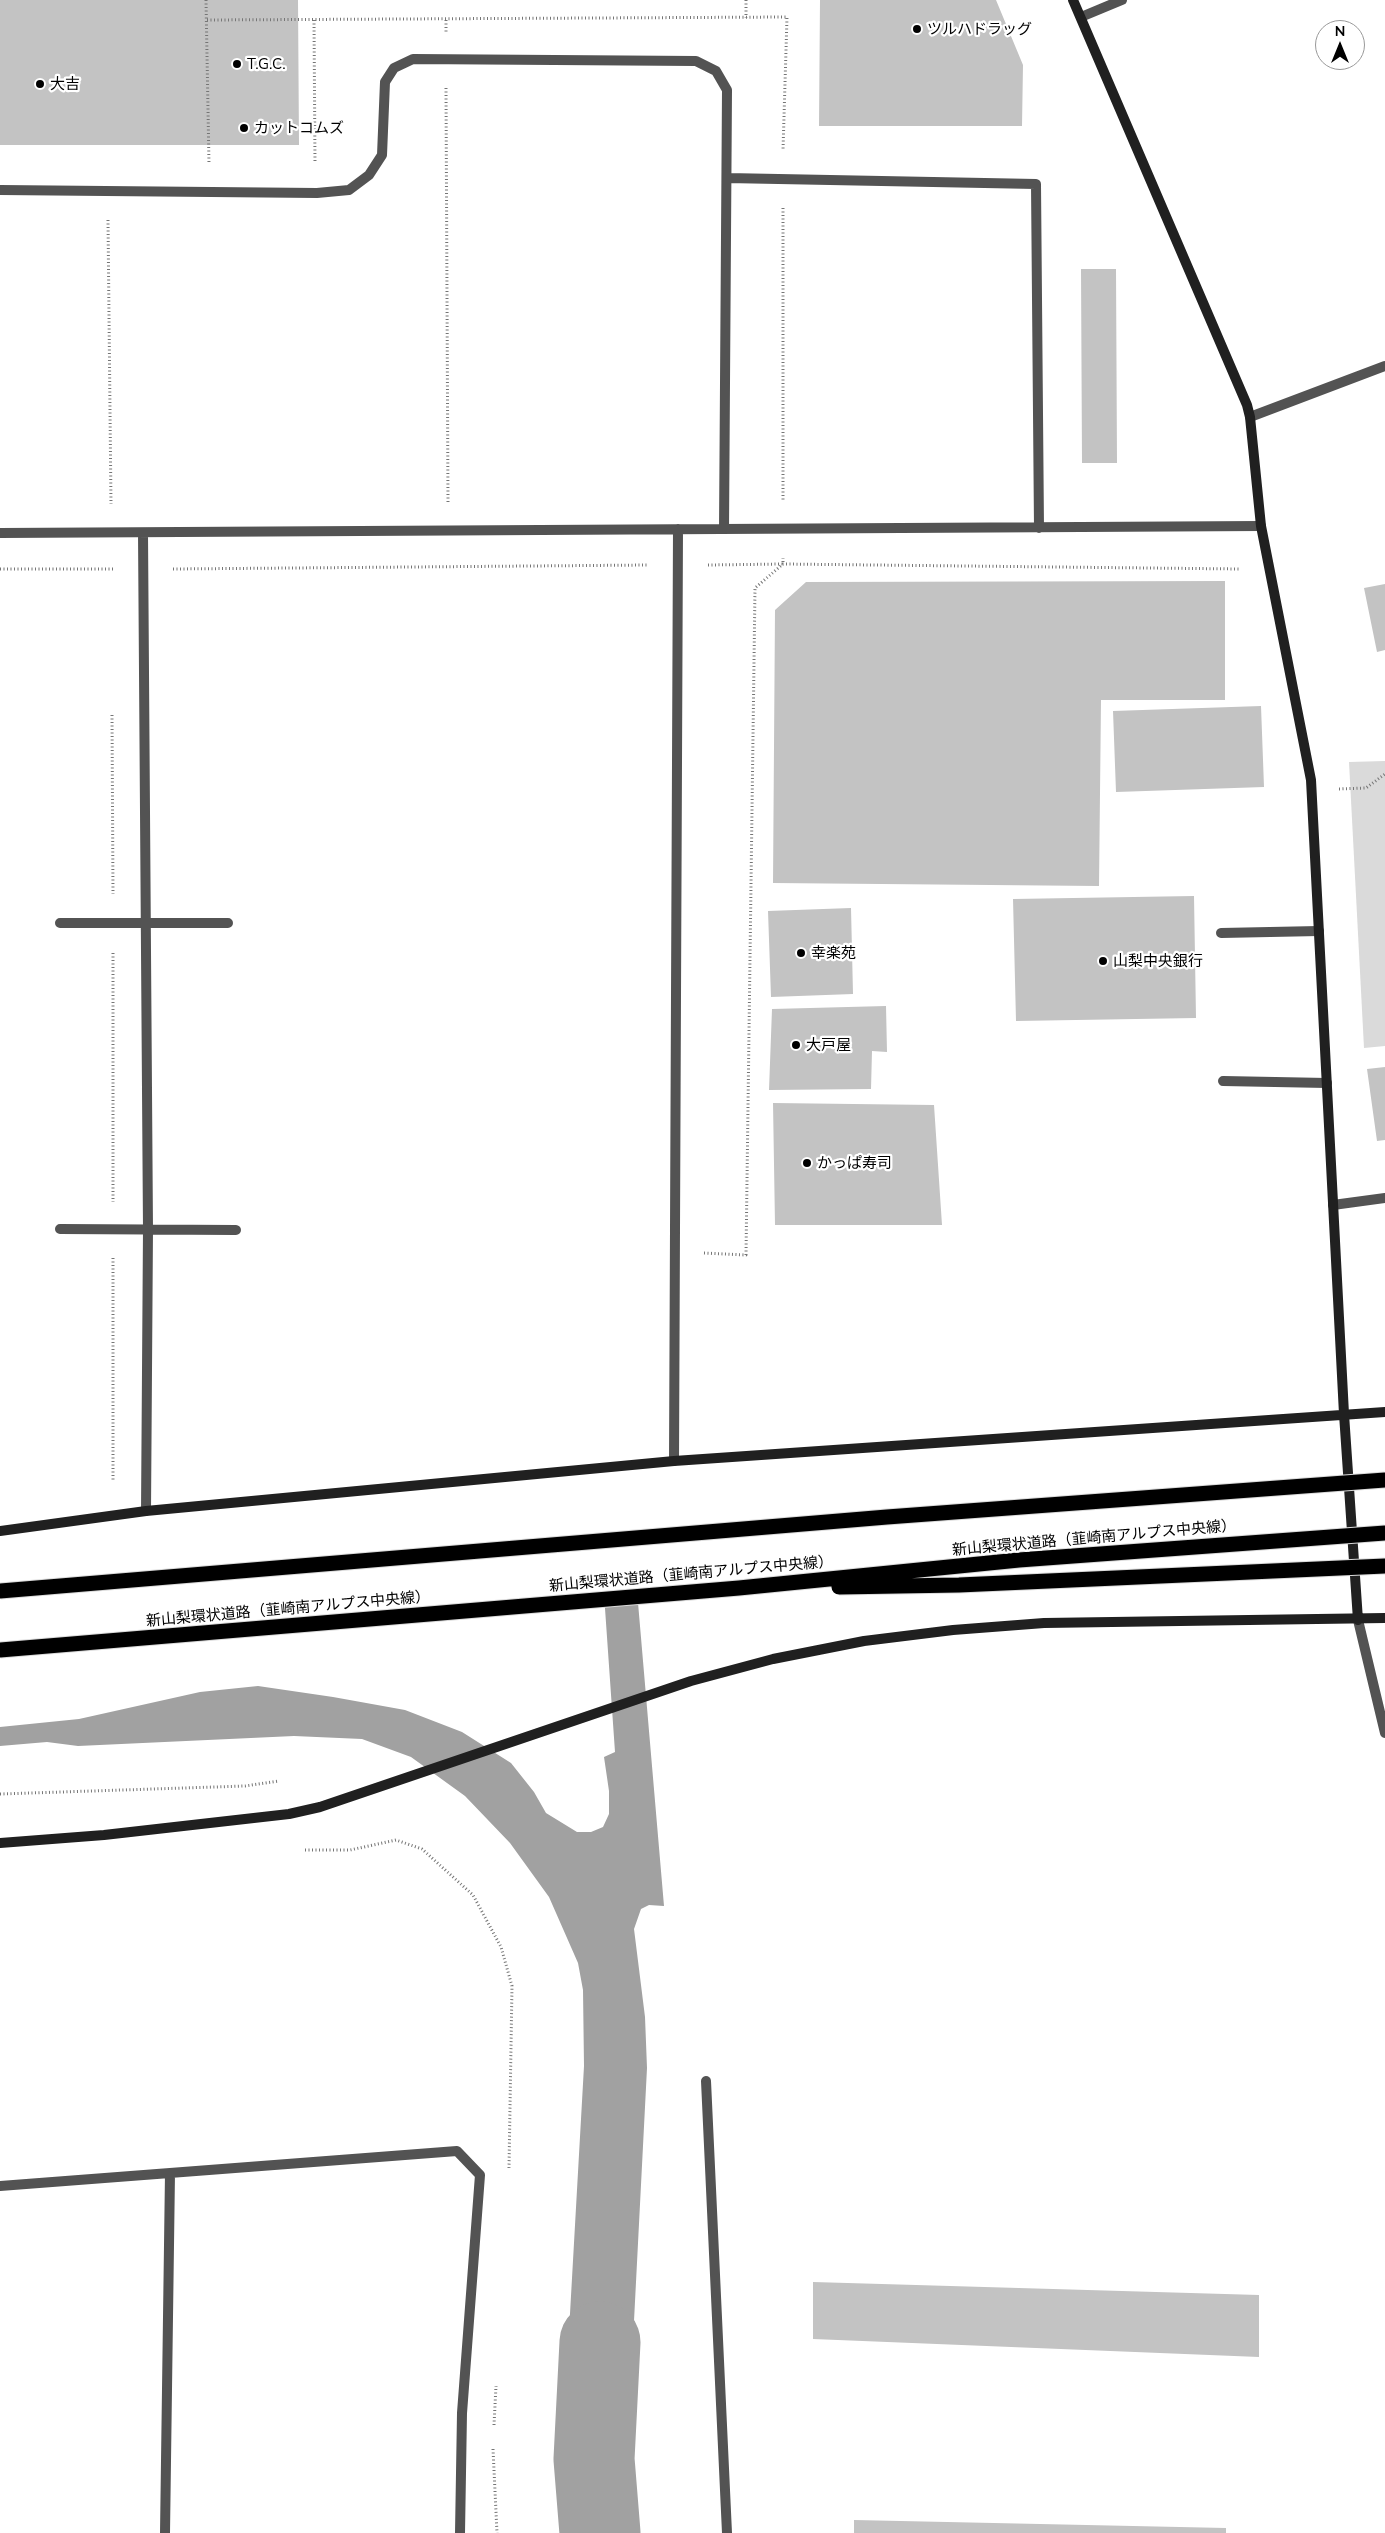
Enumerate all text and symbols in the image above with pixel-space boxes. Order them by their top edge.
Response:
place label: ツルハドラッグ [927,20,1032,38]
north arrow [1315,20,1365,70]
text: N [1335,22,1345,40]
marker: ツルハドラッグ [911,23,923,35]
place label: T.G.C. [247,55,286,73]
marker: T.G.C. [231,58,243,70]
place label: 大吉 [50,75,80,93]
marker: 大吉 [34,78,46,90]
place label: カットコムズ [254,119,344,137]
marker: カットコムズ [238,122,250,134]
place label: 幸楽苑 [811,944,856,962]
marker: 幸楽苑 [795,947,807,959]
place label: 山梨中央銀行 [1113,952,1203,970]
marker: 山梨中央銀行 [1097,955,1109,967]
place label: 大戸屋 [806,1036,851,1054]
marker: 大戸屋 [790,1039,802,1051]
place label: かっぱ寿司 [817,1154,892,1172]
marker: かっぱ寿司 [801,1157,813,1169]
street label: 新山梨環状道路（韮崎南アルプス中央線） [951,1517,1237,1559]
street label: 新山梨環状道路（韮崎南アルプス中央線） [548,1553,834,1595]
street label: 新山梨環状道路（韮崎南アルプス中央線） [145,1588,431,1630]

